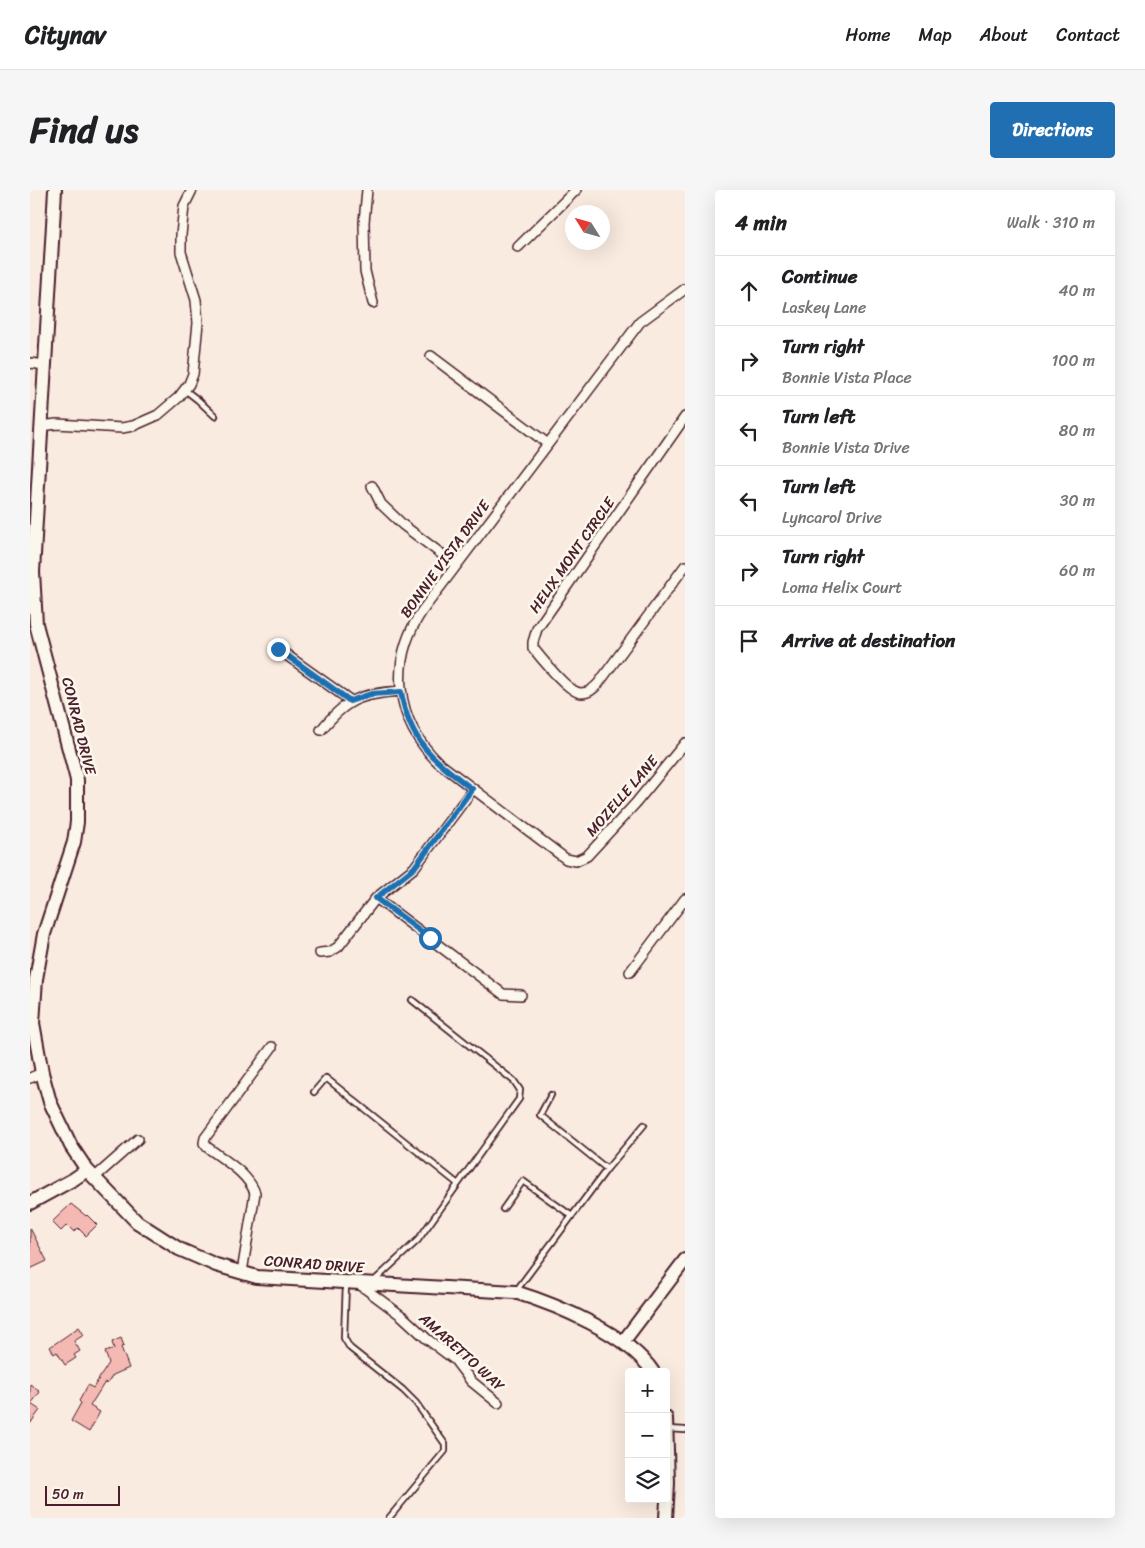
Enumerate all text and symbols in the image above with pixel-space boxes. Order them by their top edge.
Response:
text: Citynav [25,14,106,56]
text: Home [846,19,891,51]
text: Map [919,19,952,51]
text: About [980,19,1028,51]
text: Contact [1056,19,1120,51]
text: Find us [30,99,138,161]
button: Directions [990,102,1115,158]
text: 4 min [735,204,787,242]
north arrow [565,205,610,250]
text: Walk · 310 m [1007,208,1095,237]
text: Continue [782,260,858,293]
text: 40 m [1058,276,1095,305]
icon: ahead [735,277,763,305]
text: Laskey Lane [782,293,866,322]
text: Turn right [782,330,864,363]
text: 100 m [1051,346,1095,375]
icon: right [735,347,763,375]
text: Bonnie Vista Place [782,363,912,392]
text: Turn left [782,400,855,433]
text: 80 m [1059,416,1095,445]
icon: left [735,417,763,445]
text: Bonnie Vista Drive [782,433,910,462]
text: Turn left [782,470,855,503]
text: 30 m [1060,486,1095,515]
icon: left [735,487,763,515]
street label: HELIX MONT CIRCLE [522,490,623,618]
street label: BONNIE VISTA DRIVE [393,493,498,624]
text: Lyncarol Drive [782,503,882,532]
text: Turn right [782,540,864,573]
text: 60 m [1059,556,1095,585]
icon: right [735,557,763,585]
text: Loma Helix Court [782,573,902,602]
text: Arrive at destination [782,624,955,657]
icon: arrive [735,627,763,655]
route end [267,638,290,661]
street label: CONRAD DRIVE [54,674,104,779]
street label: MOZELLE LANE [579,748,666,843]
route start [419,927,442,950]
street label: CONRAD DRIVE [263,1248,366,1281]
street label: AMARETTO WAY [412,1305,512,1398]
map controls [625,1368,670,1503]
button: + [625,1368,670,1413]
button: − [625,1413,670,1458]
button: layers [625,1458,670,1503]
text: 50 m [52,1482,84,1507]
scale bar [45,1483,120,1506]

